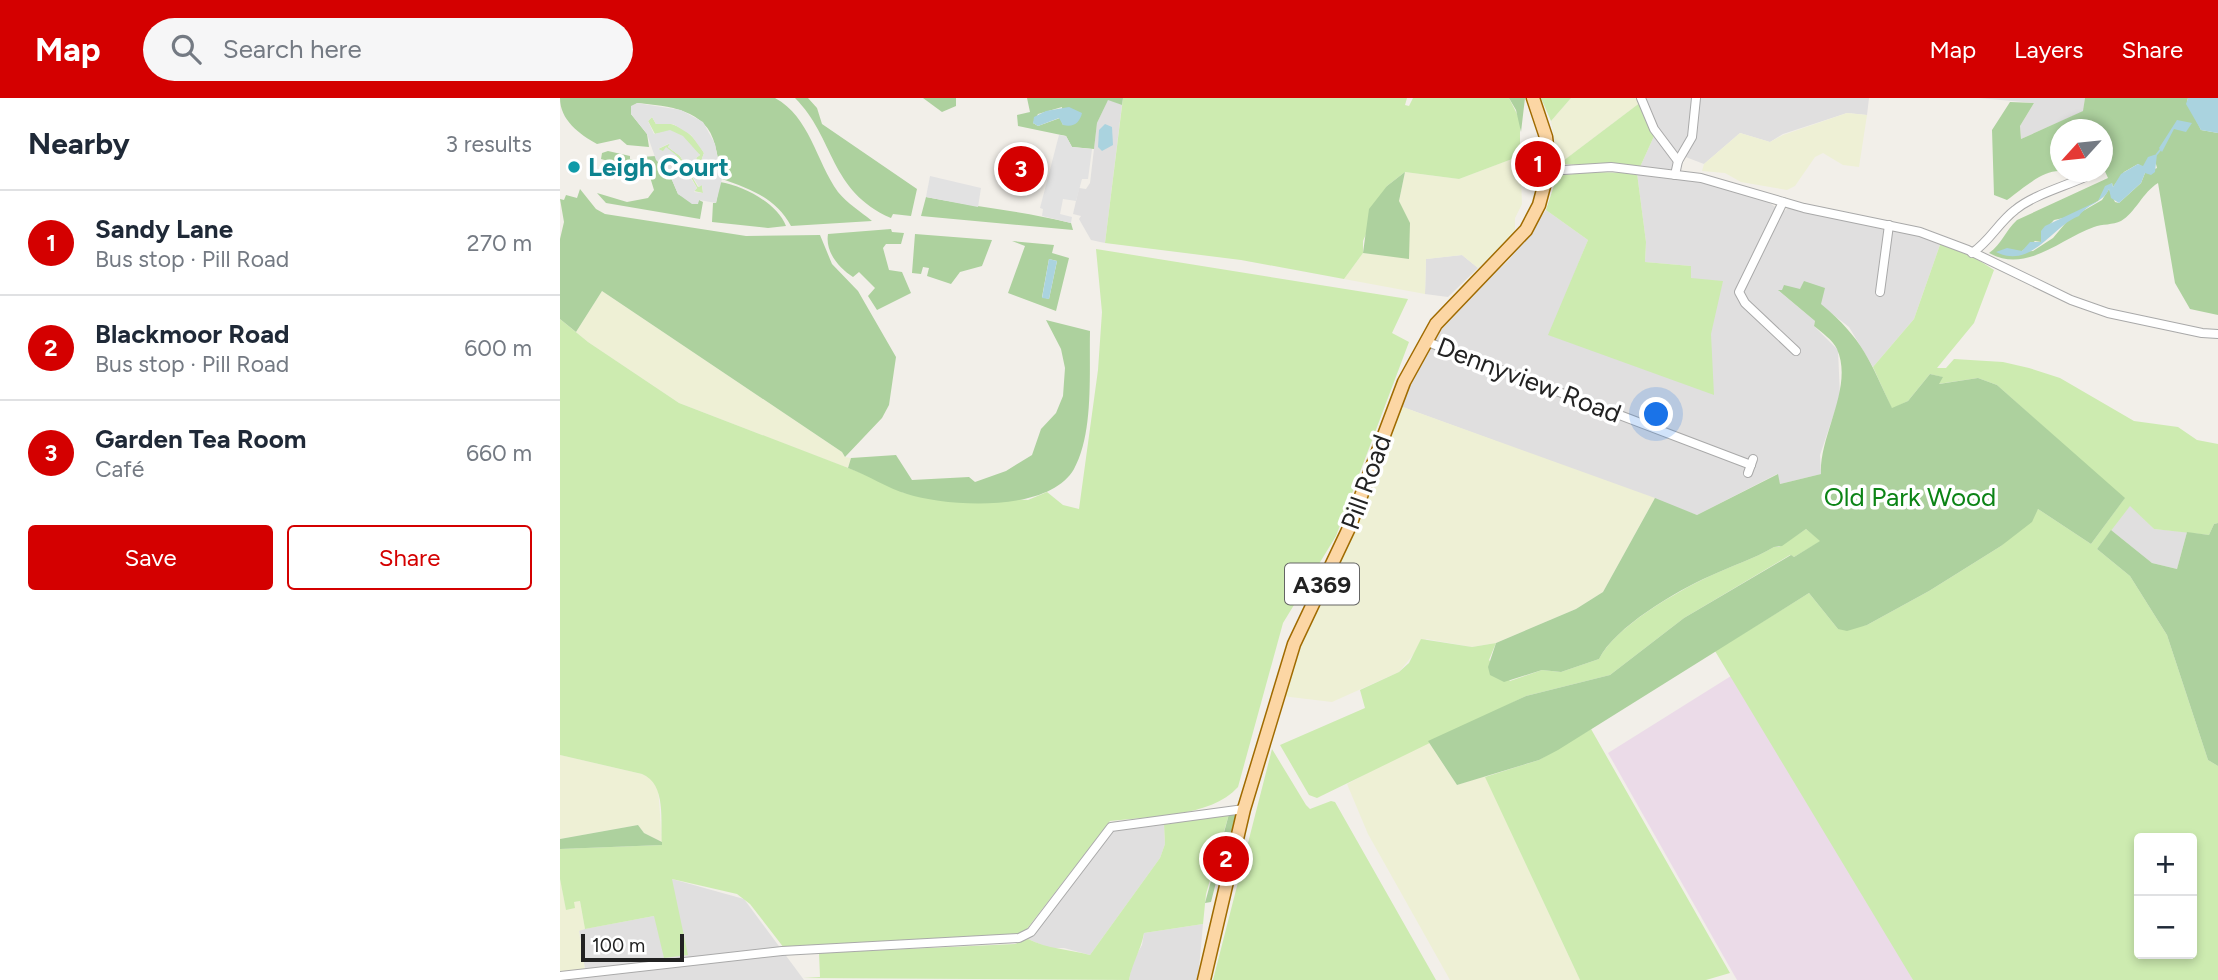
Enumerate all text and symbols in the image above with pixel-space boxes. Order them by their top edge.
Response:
search box [143,18,633,81]
text: Map [35,30,101,69]
icon: search [167,30,205,68]
text: Search here [223,33,362,65]
text: Map [1929,35,1976,64]
text: Layers [2014,35,2083,64]
text: Share [2121,35,2183,64]
north arrow [2050,119,2113,182]
text: Nearby [28,125,130,162]
text: 3 results [445,130,532,158]
pin: 1 [1515,138,1561,190]
pin: 3 [998,143,1044,195]
place label: Leigh Court [588,151,729,183]
marker: Leigh Court [566,159,582,175]
text: Sandy Lane [95,213,233,245]
text: 1 [46,229,56,257]
text: 270 m [467,229,532,257]
text: Bus stop · Pill Road [95,245,289,273]
text: Blackmoor Road [95,318,289,350]
street label: Dennyview Road [1432,330,1626,430]
text: 2 [44,334,58,362]
text: 600 m [464,334,532,362]
text: Bus stop · Pill Road [95,350,289,378]
your location [1639,397,1673,431]
text: Garden Tea Room [95,423,306,455]
street label: Pill Road [1334,430,1398,534]
text: 3 [45,439,57,467]
text: 660 m [466,439,532,467]
text: Café [95,455,144,483]
park label: Old Park Wood [1824,481,1996,513]
button: Save [28,525,273,590]
button: Share [287,525,532,590]
road number: A369 [1285,564,1359,604]
pin: 2 [1203,833,1249,885]
map controls [2134,833,2197,959]
button: + [2134,833,2197,896]
button: − [2134,896,2197,959]
scale bar [581,931,684,963]
text: 100 m [592,934,645,957]

